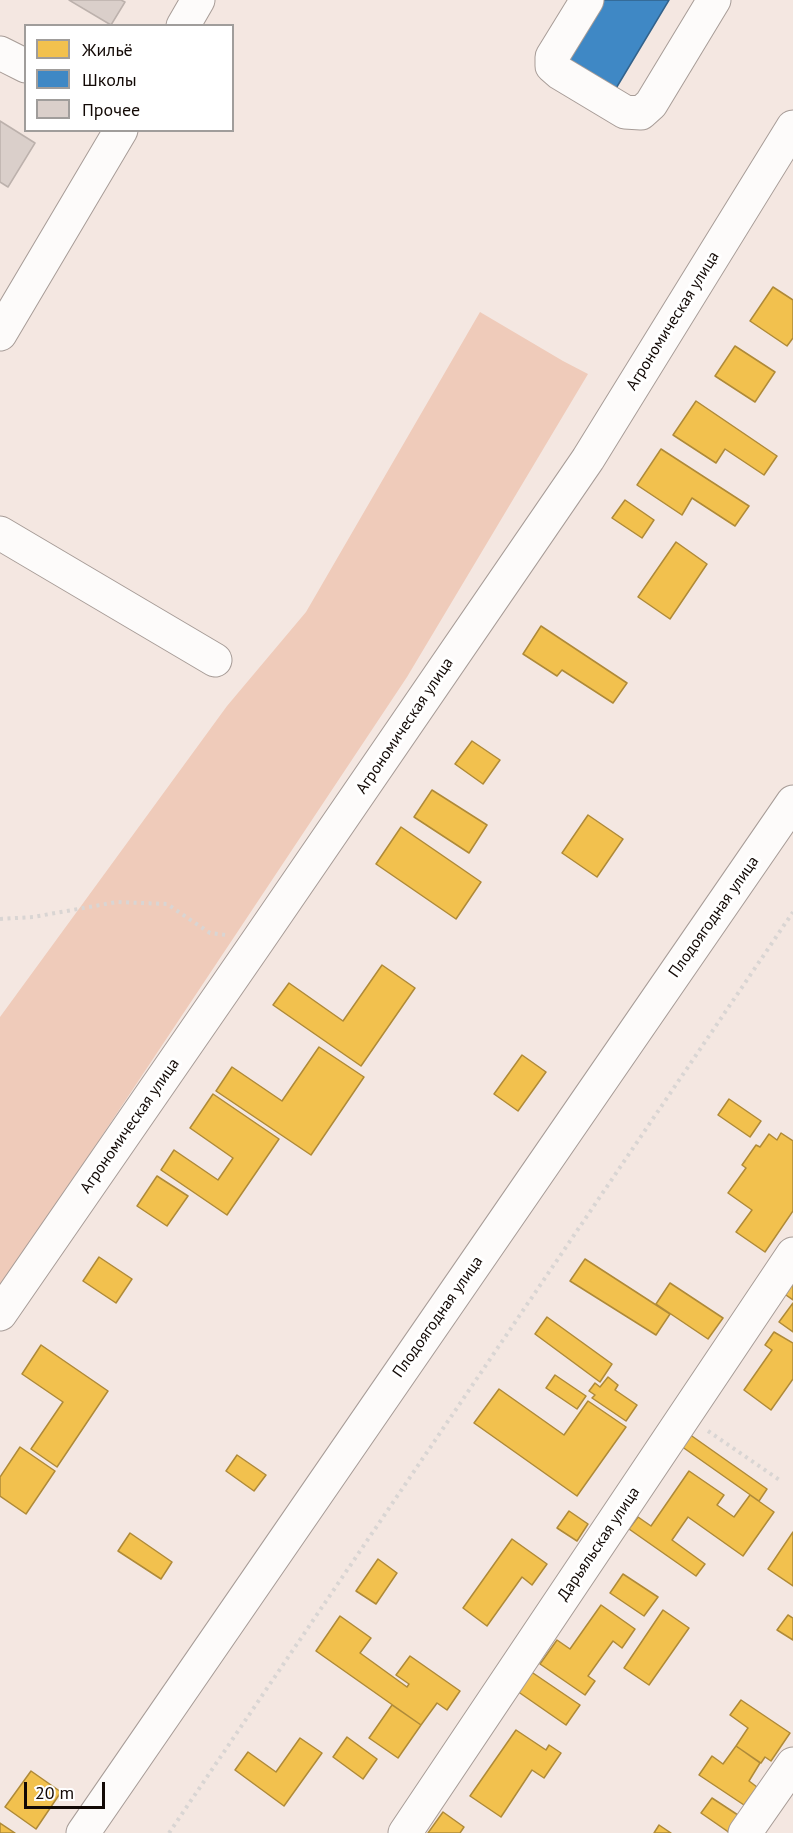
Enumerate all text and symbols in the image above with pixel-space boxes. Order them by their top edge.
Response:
legend [24,24,234,132]
text: Жильё [82,38,133,61]
text: Школы [82,68,137,91]
text: Прочее [82,98,140,121]
street label: Агрономическая улица [622,248,724,394]
street label: Агрономическая улица [352,654,458,798]
street label: Плодоягодная улица [665,853,763,981]
street label: Агрономическая улица [76,1055,184,1197]
street label: Плодоягодная улица [389,1253,487,1381]
street label: Дарьяльская улица [554,1483,644,1605]
scale bar [27,1770,108,1808]
text: 20 m [35,1781,74,1804]

